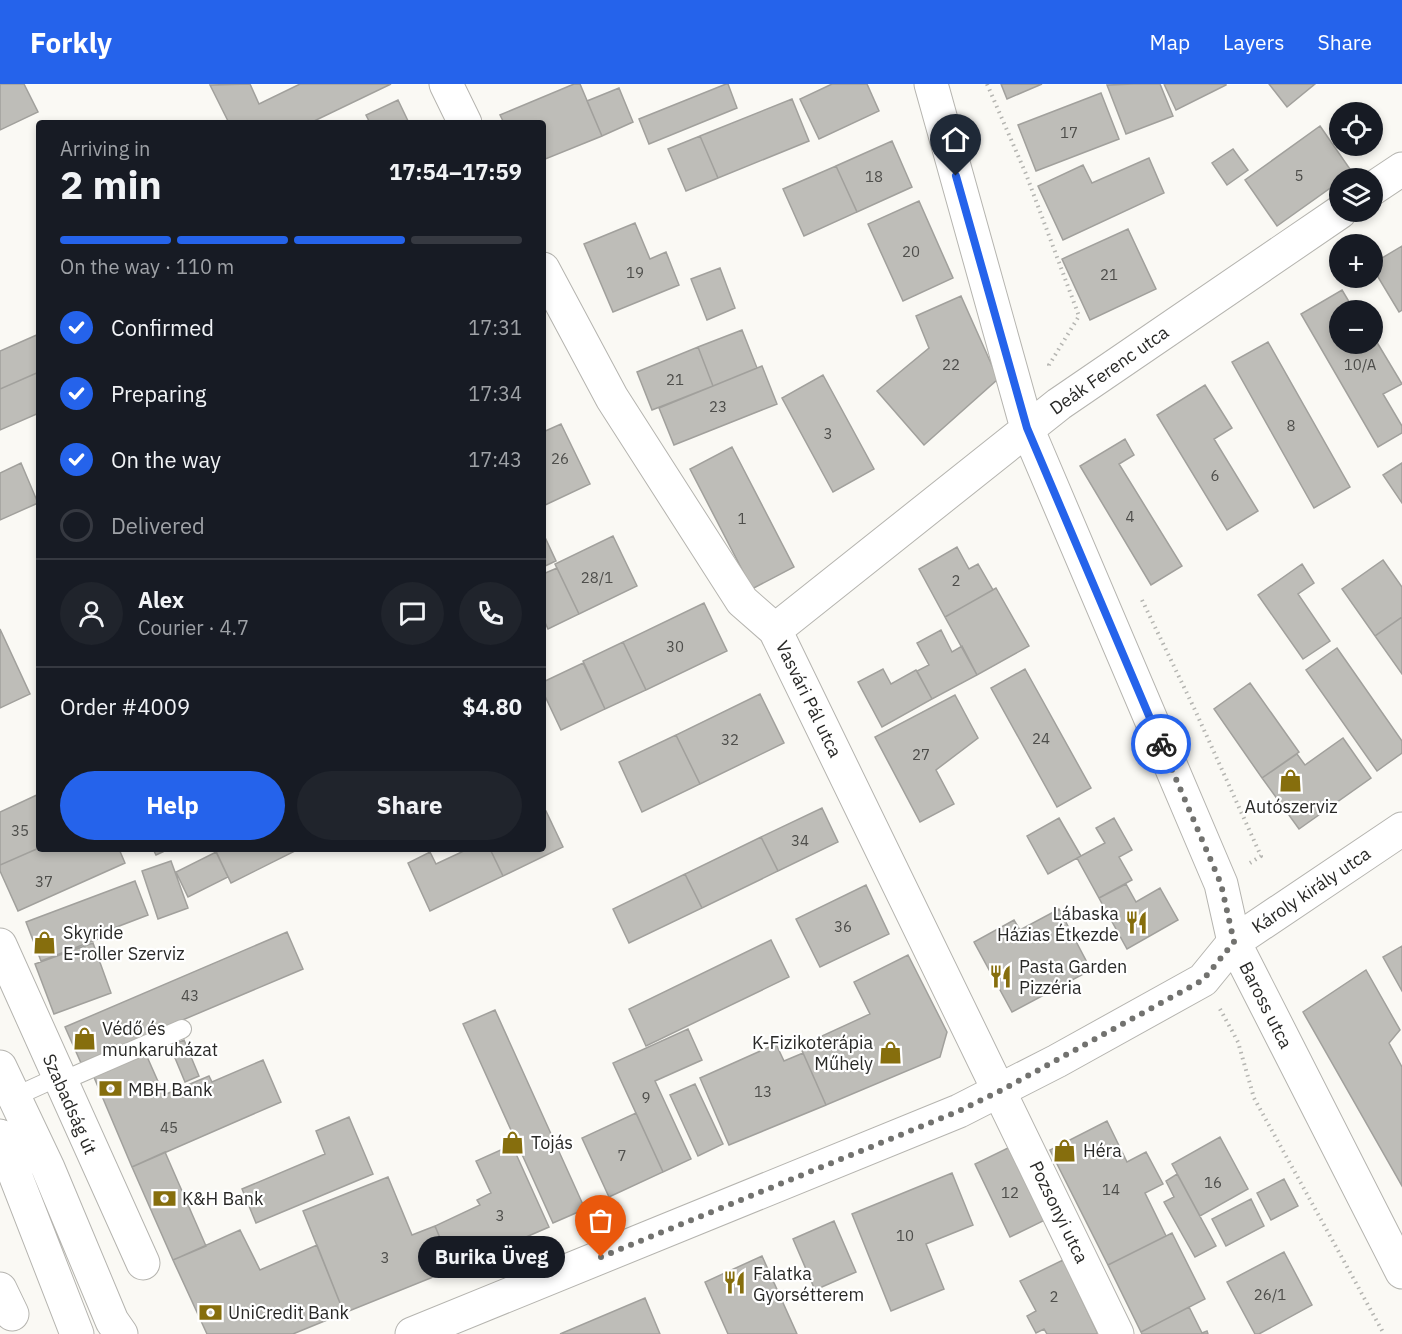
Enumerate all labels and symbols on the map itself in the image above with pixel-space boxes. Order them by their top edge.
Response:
pin [930,114,981,176]
house number: 17 [1060,123,1078,142]
house number: 5 [1294,166,1304,185]
house number: 18 [865,167,883,186]
house number: 20 [902,242,920,261]
house number: 19 [626,263,644,282]
house number: 21 [1100,265,1118,284]
street label: Deák Ferenc utca [1045,320,1173,420]
house number: 22 [942,355,960,374]
house number: 10/A [1344,355,1377,374]
house number: 21 [666,370,684,389]
house number: 23 [709,397,727,416]
house number: 8 [1286,416,1296,435]
house number: 3 [823,424,833,443]
house number: 26 [551,449,569,468]
house number: 6 [1210,466,1220,485]
house number: 4 [1125,507,1135,526]
house number: 1 [737,509,747,528]
house number: 28/1 [581,568,613,587]
house number: 2 [951,571,961,590]
house number: 30 [666,637,684,656]
street label: Vasvári Pál utca [771,637,847,761]
courier [1131,714,1191,774]
house number: 24 [1032,729,1050,748]
house number: 32 [721,730,739,749]
house number: 27 [912,745,930,764]
shop icon: Autószerviz [1278,767,1304,793]
place label: Autószerviz [1244,795,1338,818]
house number: 35 [11,821,29,840]
house number: 34 [791,831,809,850]
street label: Károly király utca [1247,842,1375,938]
house number: 37 [35,872,53,891]
place label: Lábaska Házias Étkezde [997,902,1119,946]
restaurant icon: Lábaska Házias Étkezde [1124,910,1150,936]
house number: 36 [834,917,852,936]
place label: Skyride E-roller Szerviz [63,921,185,965]
shop icon: Skyride E-roller Szerviz [32,929,58,955]
place label: Pasta Garden Pizzéria [1019,955,1127,999]
street label: Baross utca [1234,958,1298,1053]
restaurant icon: Pasta Garden Pizzéria [988,963,1014,989]
house number: 43 [181,986,199,1005]
place label: Védő és munkaruházat [102,1017,218,1061]
shop icon: Védő és munkaruházat [71,1025,97,1051]
place label: K-Fizikoterápia Műhely [752,1031,873,1075]
shop icon: K-Fizikoterápia Műhely [878,1039,904,1065]
street label: Szabadság út [38,1050,102,1158]
bank icon: MBH Bank [97,1076,123,1102]
place label: MBH Bank [128,1078,213,1101]
house number: 13 [754,1082,772,1101]
house number: 9 [641,1088,651,1107]
house number: 45 [160,1118,178,1137]
shop icon: Tojás [500,1129,526,1155]
place label: Tojás [531,1131,573,1154]
shop icon: Héra [1052,1137,1078,1163]
place label: Héra [1083,1139,1122,1162]
house number: 7 [617,1146,627,1165]
street label: Pozsonyi utca [1024,1157,1094,1267]
house number: 16 [1204,1173,1222,1192]
house number: 14 [1102,1180,1120,1199]
house number: 12 [1001,1183,1019,1202]
bank icon: K&H Bank [151,1185,177,1211]
place label: K&H Bank [182,1187,264,1210]
pin [575,1195,626,1257]
house number: 3 [495,1206,505,1225]
house number: 10 [896,1226,914,1245]
callout: Burika Üveg [418,1236,565,1278]
house number: 3 [380,1248,390,1267]
place label: Falatka Gyorsétterem [753,1262,864,1306]
restaurant icon: Falatka Gyorsétterem [722,1270,748,1296]
house number: 26/1 [1254,1285,1286,1304]
house number: 2 [1049,1287,1059,1306]
bank icon: UniCredit Bank [197,1299,223,1325]
place label: UniCredit Bank [228,1301,350,1324]

